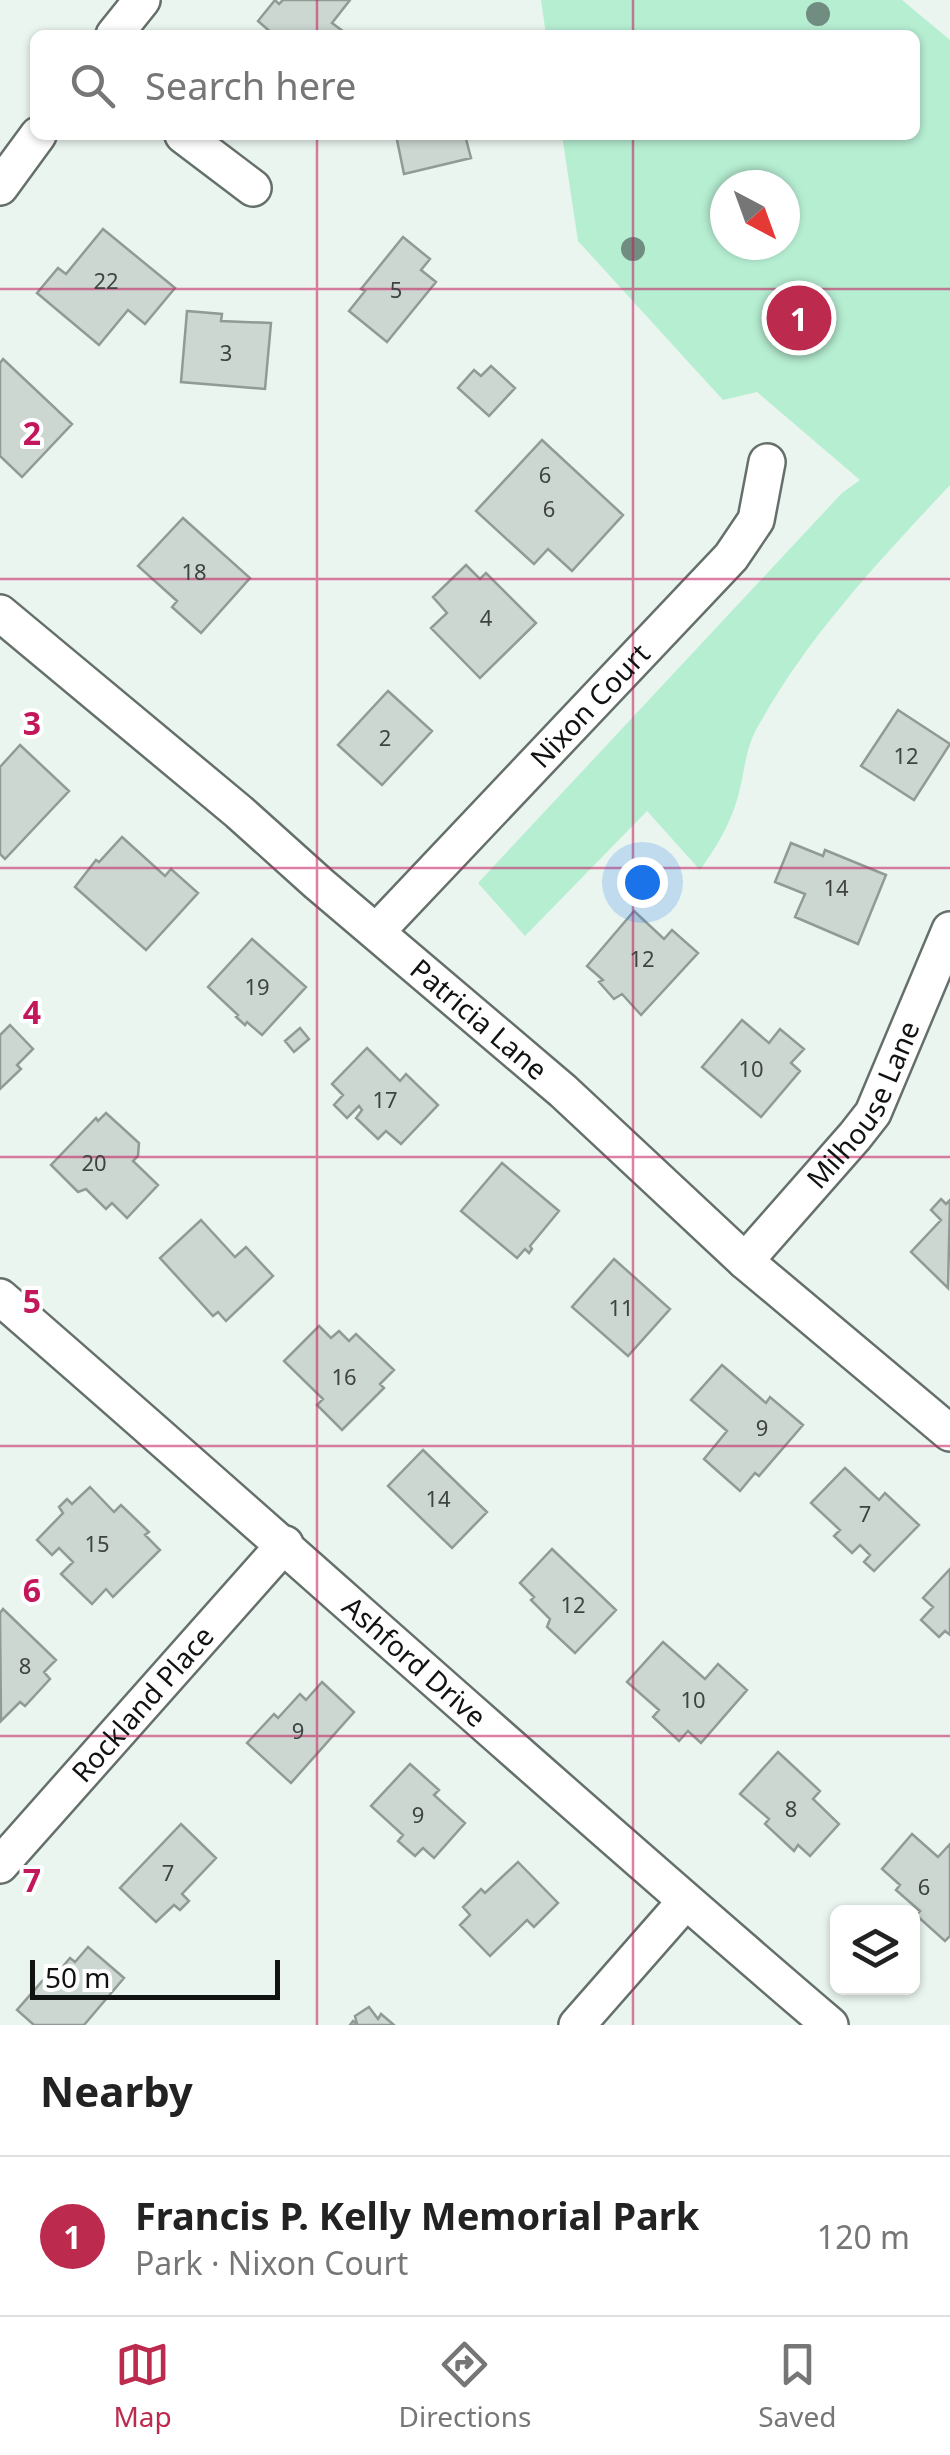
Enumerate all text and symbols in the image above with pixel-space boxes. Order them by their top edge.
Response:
search box [30,30,920,140]
icon: search [65,58,120,113]
text: Search here [145,59,356,111]
north arrow [710,170,800,260]
house number: 22 [93,265,119,295]
house number: 5 [390,274,402,304]
pin: 1 [766,280,832,356]
house number: 3 [220,337,232,367]
text: 2 [23,411,41,454]
house number: 6 [539,459,551,489]
house number: 6 [543,493,555,523]
house number: 18 [181,556,207,586]
house number: 4 [480,602,493,632]
street label: Nixon Court [521,635,657,776]
text: 3 [23,701,41,744]
house number: 2 [379,722,391,752]
house number: 12 [893,740,919,770]
your location [617,857,668,908]
house number: 14 [823,872,849,902]
house number: 12 [629,943,655,973]
street label: Patricia Lane [403,950,556,1088]
house number: 19 [244,971,270,1001]
text: 4 [23,990,41,1033]
street label: Milhouse Lane [798,1015,928,1196]
house number: 10 [738,1053,764,1083]
house number: 17 [372,1084,398,1114]
house number: 20 [81,1147,107,1177]
text: 5 [23,1279,41,1322]
house number: 11 [608,1292,634,1322]
house number: 16 [331,1361,357,1391]
house number: 9 [756,1412,768,1442]
house number: 14 [425,1483,451,1513]
house number: 7 [859,1498,871,1528]
house number: 15 [84,1528,110,1558]
text: 6 [23,1568,41,1611]
street label: Ashford Drive [335,1587,495,1735]
house number: 12 [560,1589,586,1619]
street label: Rockland Place [62,1617,222,1790]
house number: 8 [19,1650,31,1680]
house number: 10 [680,1684,706,1714]
house number: 9 [292,1715,304,1745]
house number: 8 [785,1793,797,1823]
house number: 9 [412,1799,424,1829]
house number: 7 [162,1857,174,1887]
text: 7 [23,1858,41,1901]
house number: 6 [918,1871,930,1901]
map controls [830,1905,920,1995]
button: layers [830,1905,920,1995]
scale bar [30,1955,280,2000]
text: 50 m [45,1958,111,1996]
text: Nearby [40,2062,193,2119]
text: Francis P. Kelly Memorial Park [135,2189,699,2241]
text: 1 [63,2215,82,2258]
text: 120 m [817,2215,910,2258]
text: Park · Nixon Court [135,2241,408,2284]
tab: Map [113,2337,172,2435]
tab: Directions [399,2337,531,2435]
tab: Saved [758,2337,837,2435]

